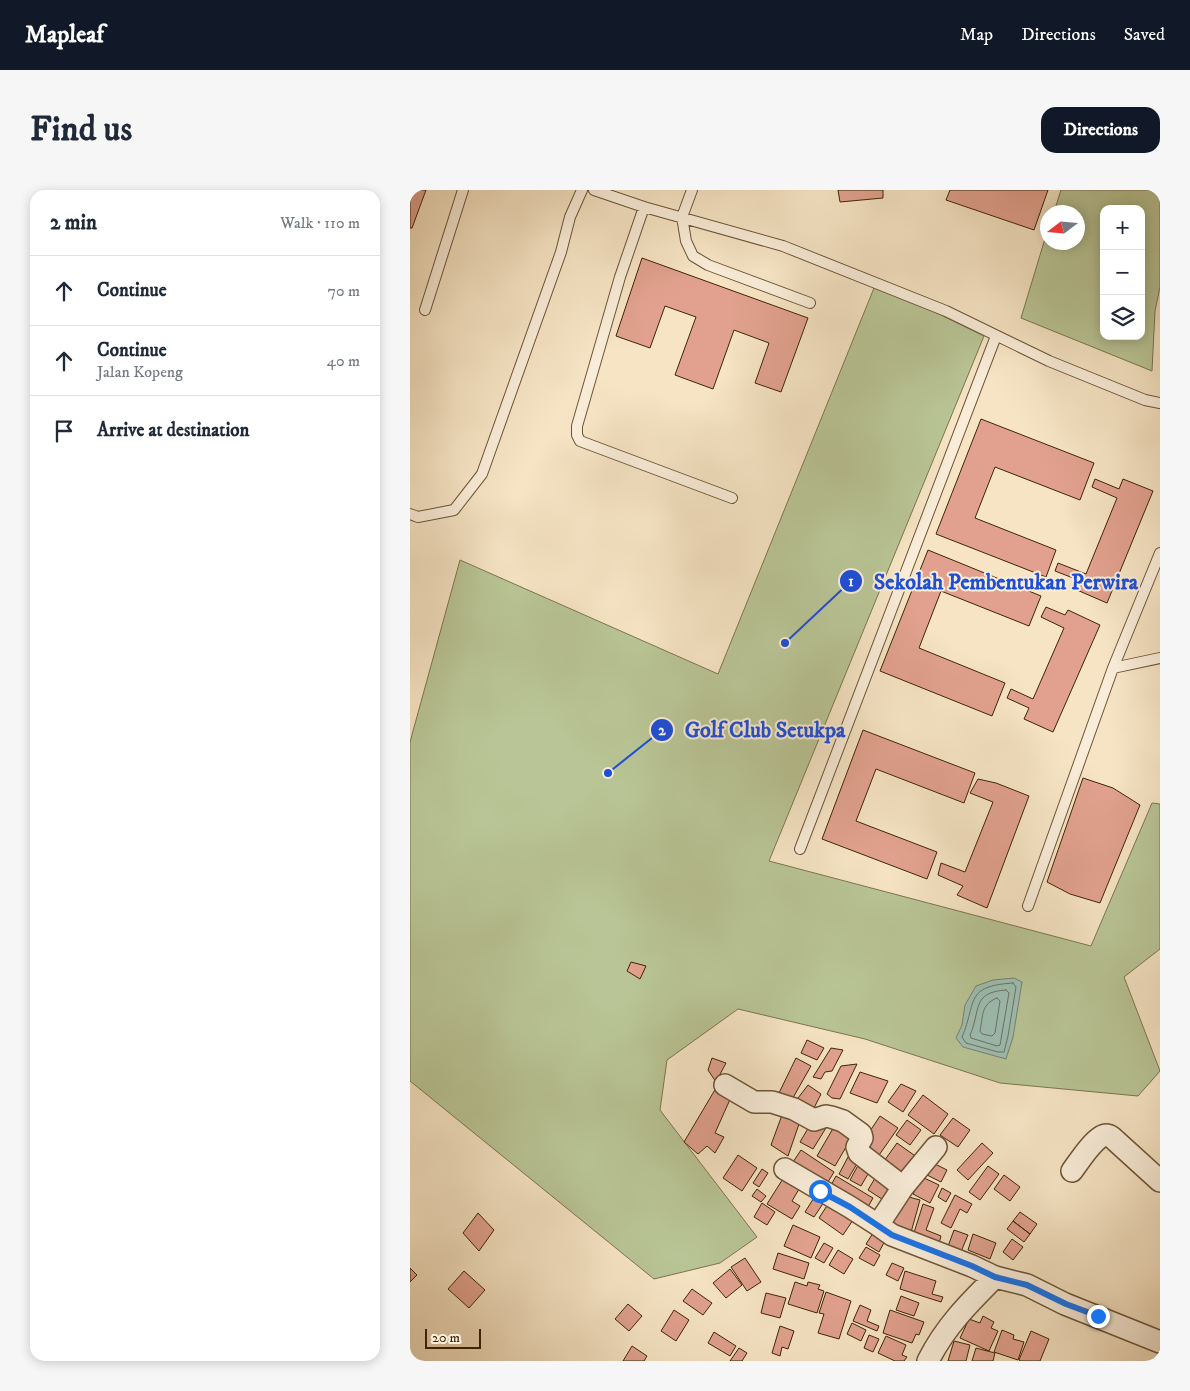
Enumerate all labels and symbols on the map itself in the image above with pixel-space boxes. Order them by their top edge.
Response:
north arrow [1040,205,1085,250]
callout: Sekolah Pembentukan Perwira [839,563,1148,600]
text: Sekolah Pembentukan Perwira [874,569,1139,596]
text: 1 [848,572,854,591]
callout: Golf Club Setukpa [649,711,855,748]
text: Golf Club Setukpa [685,717,846,744]
text: 2 [658,721,666,740]
route start [809,1180,832,1203]
route end [1087,1305,1110,1328]
scale bar [425,1326,481,1349]

